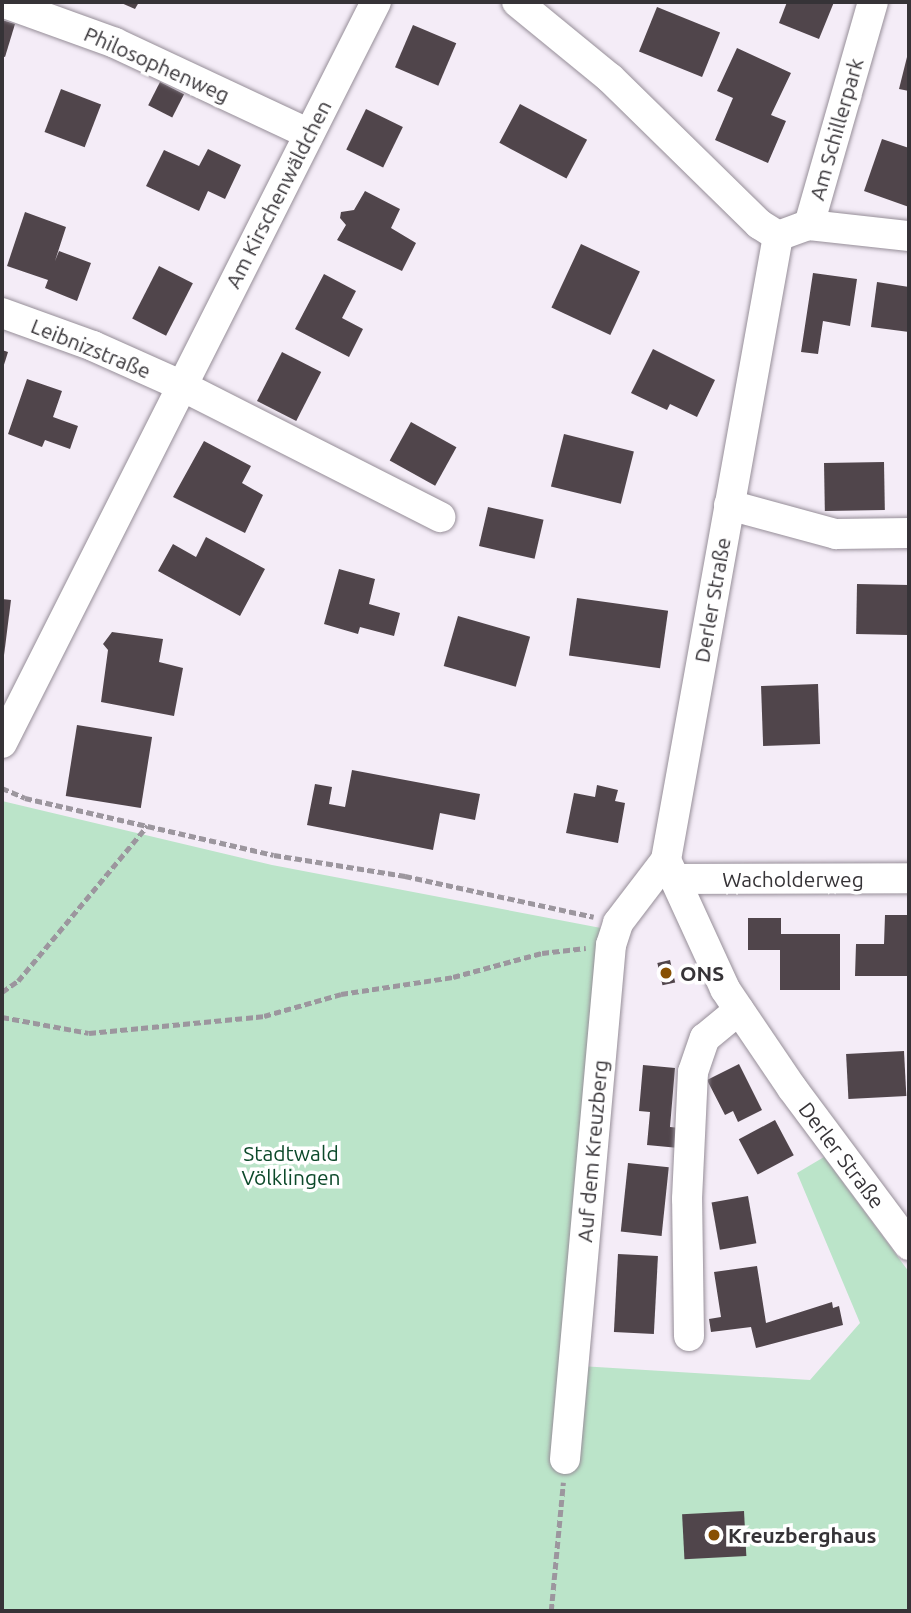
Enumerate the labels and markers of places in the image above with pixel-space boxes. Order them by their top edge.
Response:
place label: ONS [680,960,724,986]
marker: ONS [658,965,674,981]
place label: Kreuzberghaus [728,1522,877,1548]
marker: Kreuzberghaus [706,1527,722,1543]

